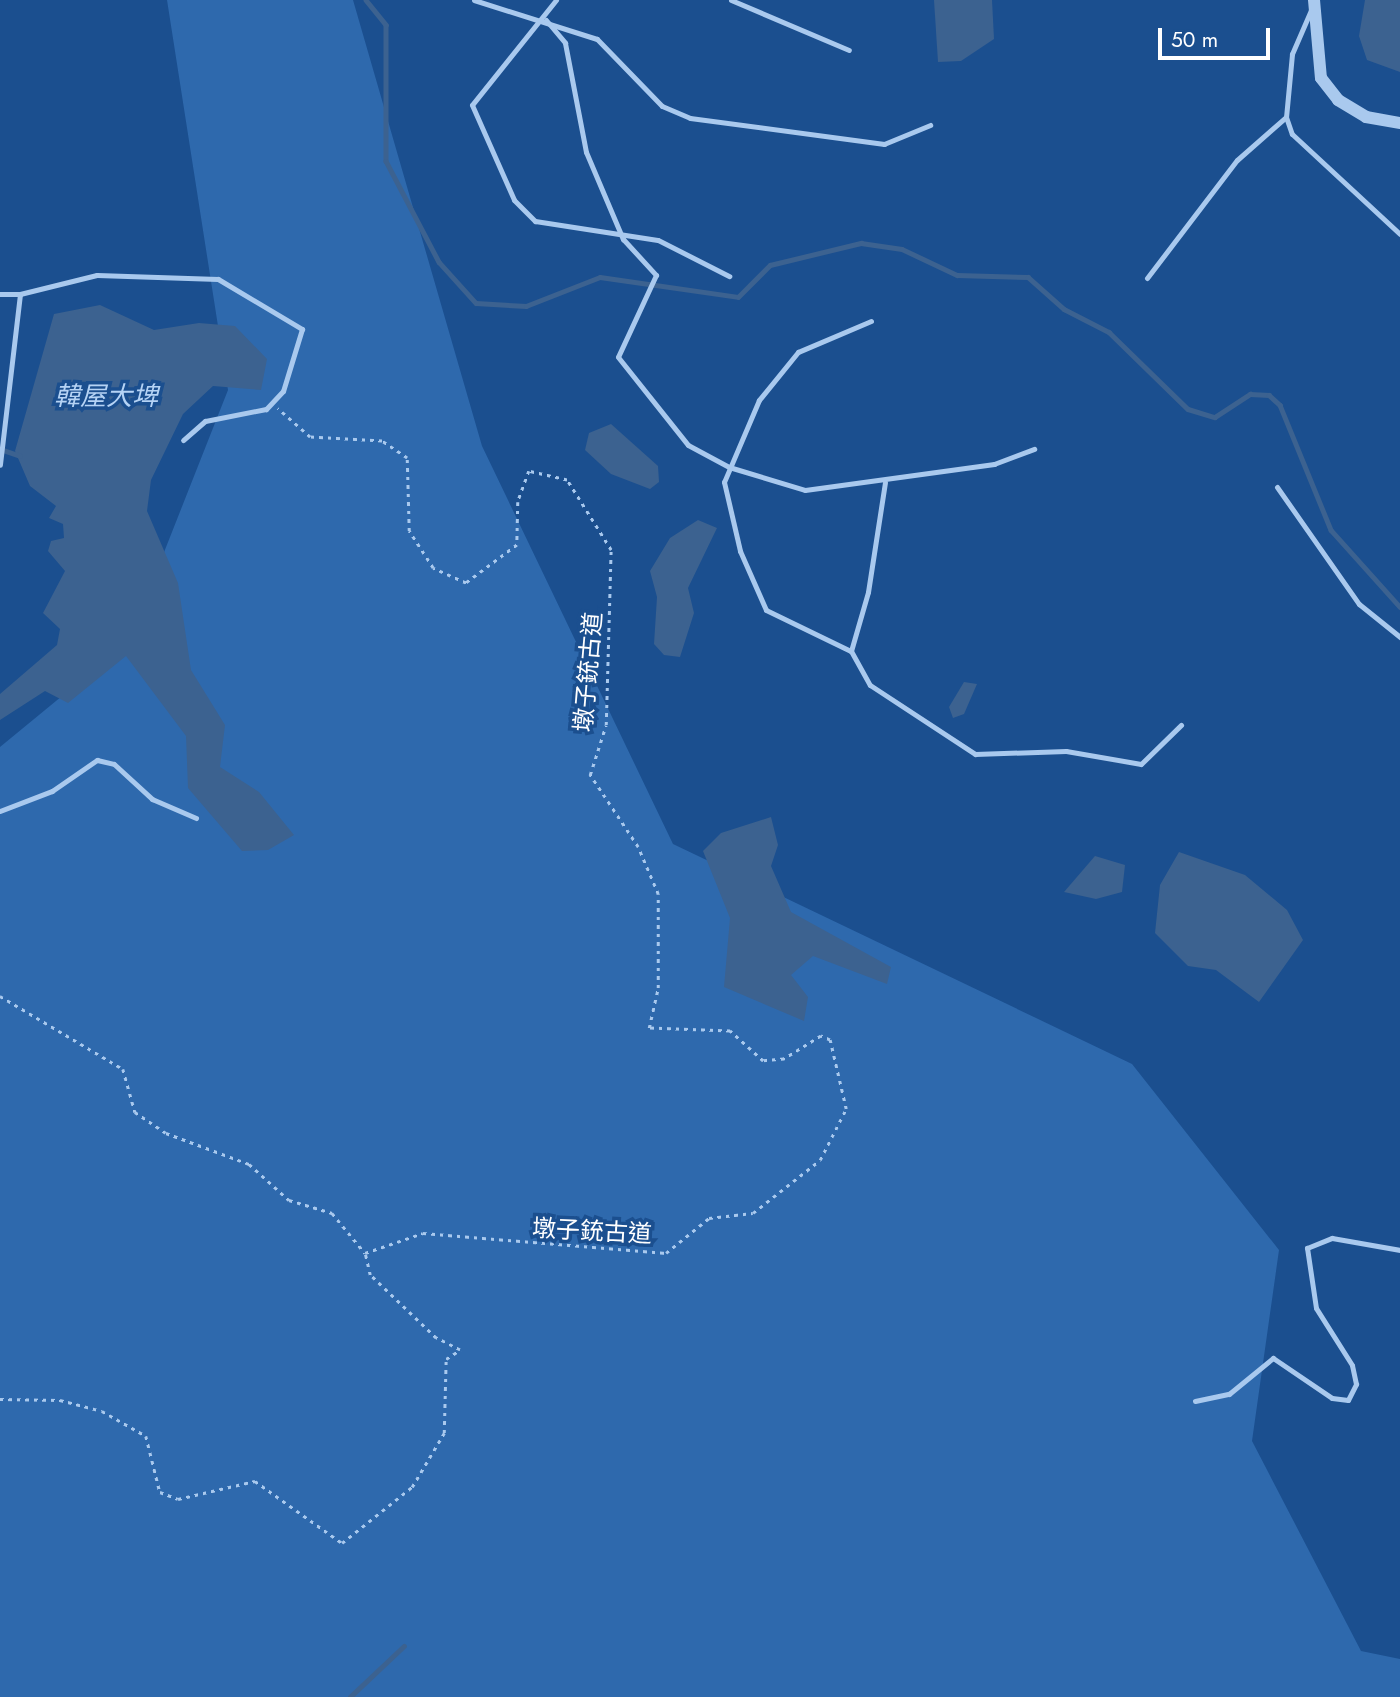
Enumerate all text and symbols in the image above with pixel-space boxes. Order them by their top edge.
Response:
scale bar [1162,14,1274,58]
text: 50 m [1171,25,1218,55]
water label: 韓屋大埤 [54,381,158,413]
street label: 墩子銃古道 [568,611,608,733]
street label: 墩子銃古道 [531,1213,653,1249]

